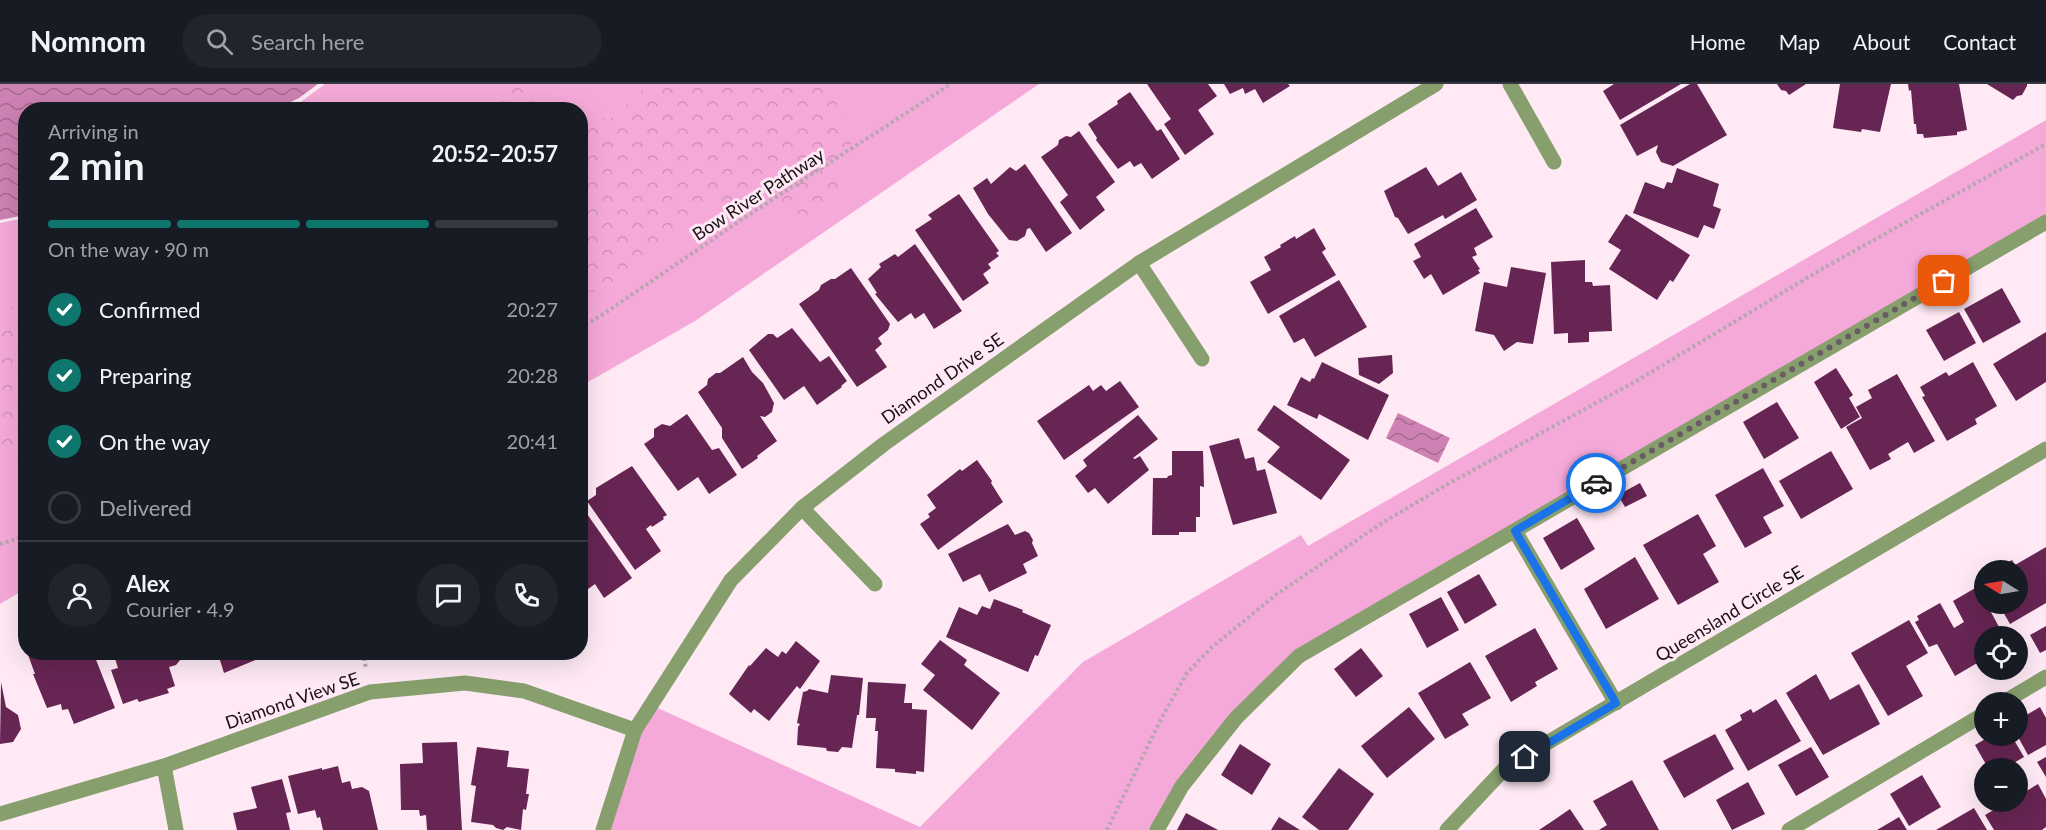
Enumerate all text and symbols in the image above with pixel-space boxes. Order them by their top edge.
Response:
search box [182,14,602,68]
text: Nomnom [30,24,146,58]
icon: search [203,25,236,58]
text: Search here [251,28,364,55]
text: Home [1690,29,1746,54]
text: Map [1779,29,1820,54]
text: About [1853,29,1910,54]
text: Contact [1943,29,2016,54]
text: Arriving in [48,119,139,143]
text: 20:52–20:57 [432,140,558,167]
text: 2 min [48,142,145,188]
street label: Bow River Pathway [688,143,829,245]
text: On the way · 90 m [48,237,209,261]
pin [1918,255,1969,306]
icon: bag [1927,264,1960,297]
icon: check [48,293,81,326]
text: Confirmed [99,296,201,323]
text: 20:27 [507,297,558,321]
street label: Diamond Drive SE [877,328,1007,428]
icon: check [48,359,81,392]
text: Preparing [99,362,191,389]
text: 20:28 [507,363,558,387]
icon: check [48,425,81,458]
text: On the way [99,428,210,455]
text: 20:41 [507,429,558,453]
courier [1566,453,1626,513]
icon: car [1580,467,1613,500]
text: Delivered [99,494,192,521]
street label: Queensland Circle SE [1651,560,1807,666]
north arrow [1974,560,2028,614]
map controls [1974,560,2028,812]
button: person [48,564,111,627]
button: chat [417,564,480,627]
button: phone [495,564,558,627]
text: Alex [126,570,170,597]
text: Courier · 4.9 [126,597,235,621]
button: locate [1974,626,2028,680]
street label: Diamond View SE [222,667,362,733]
button: + [1974,692,2028,746]
pin [1499,731,1550,782]
icon: home [1508,740,1541,773]
button: − [1974,758,2028,812]

